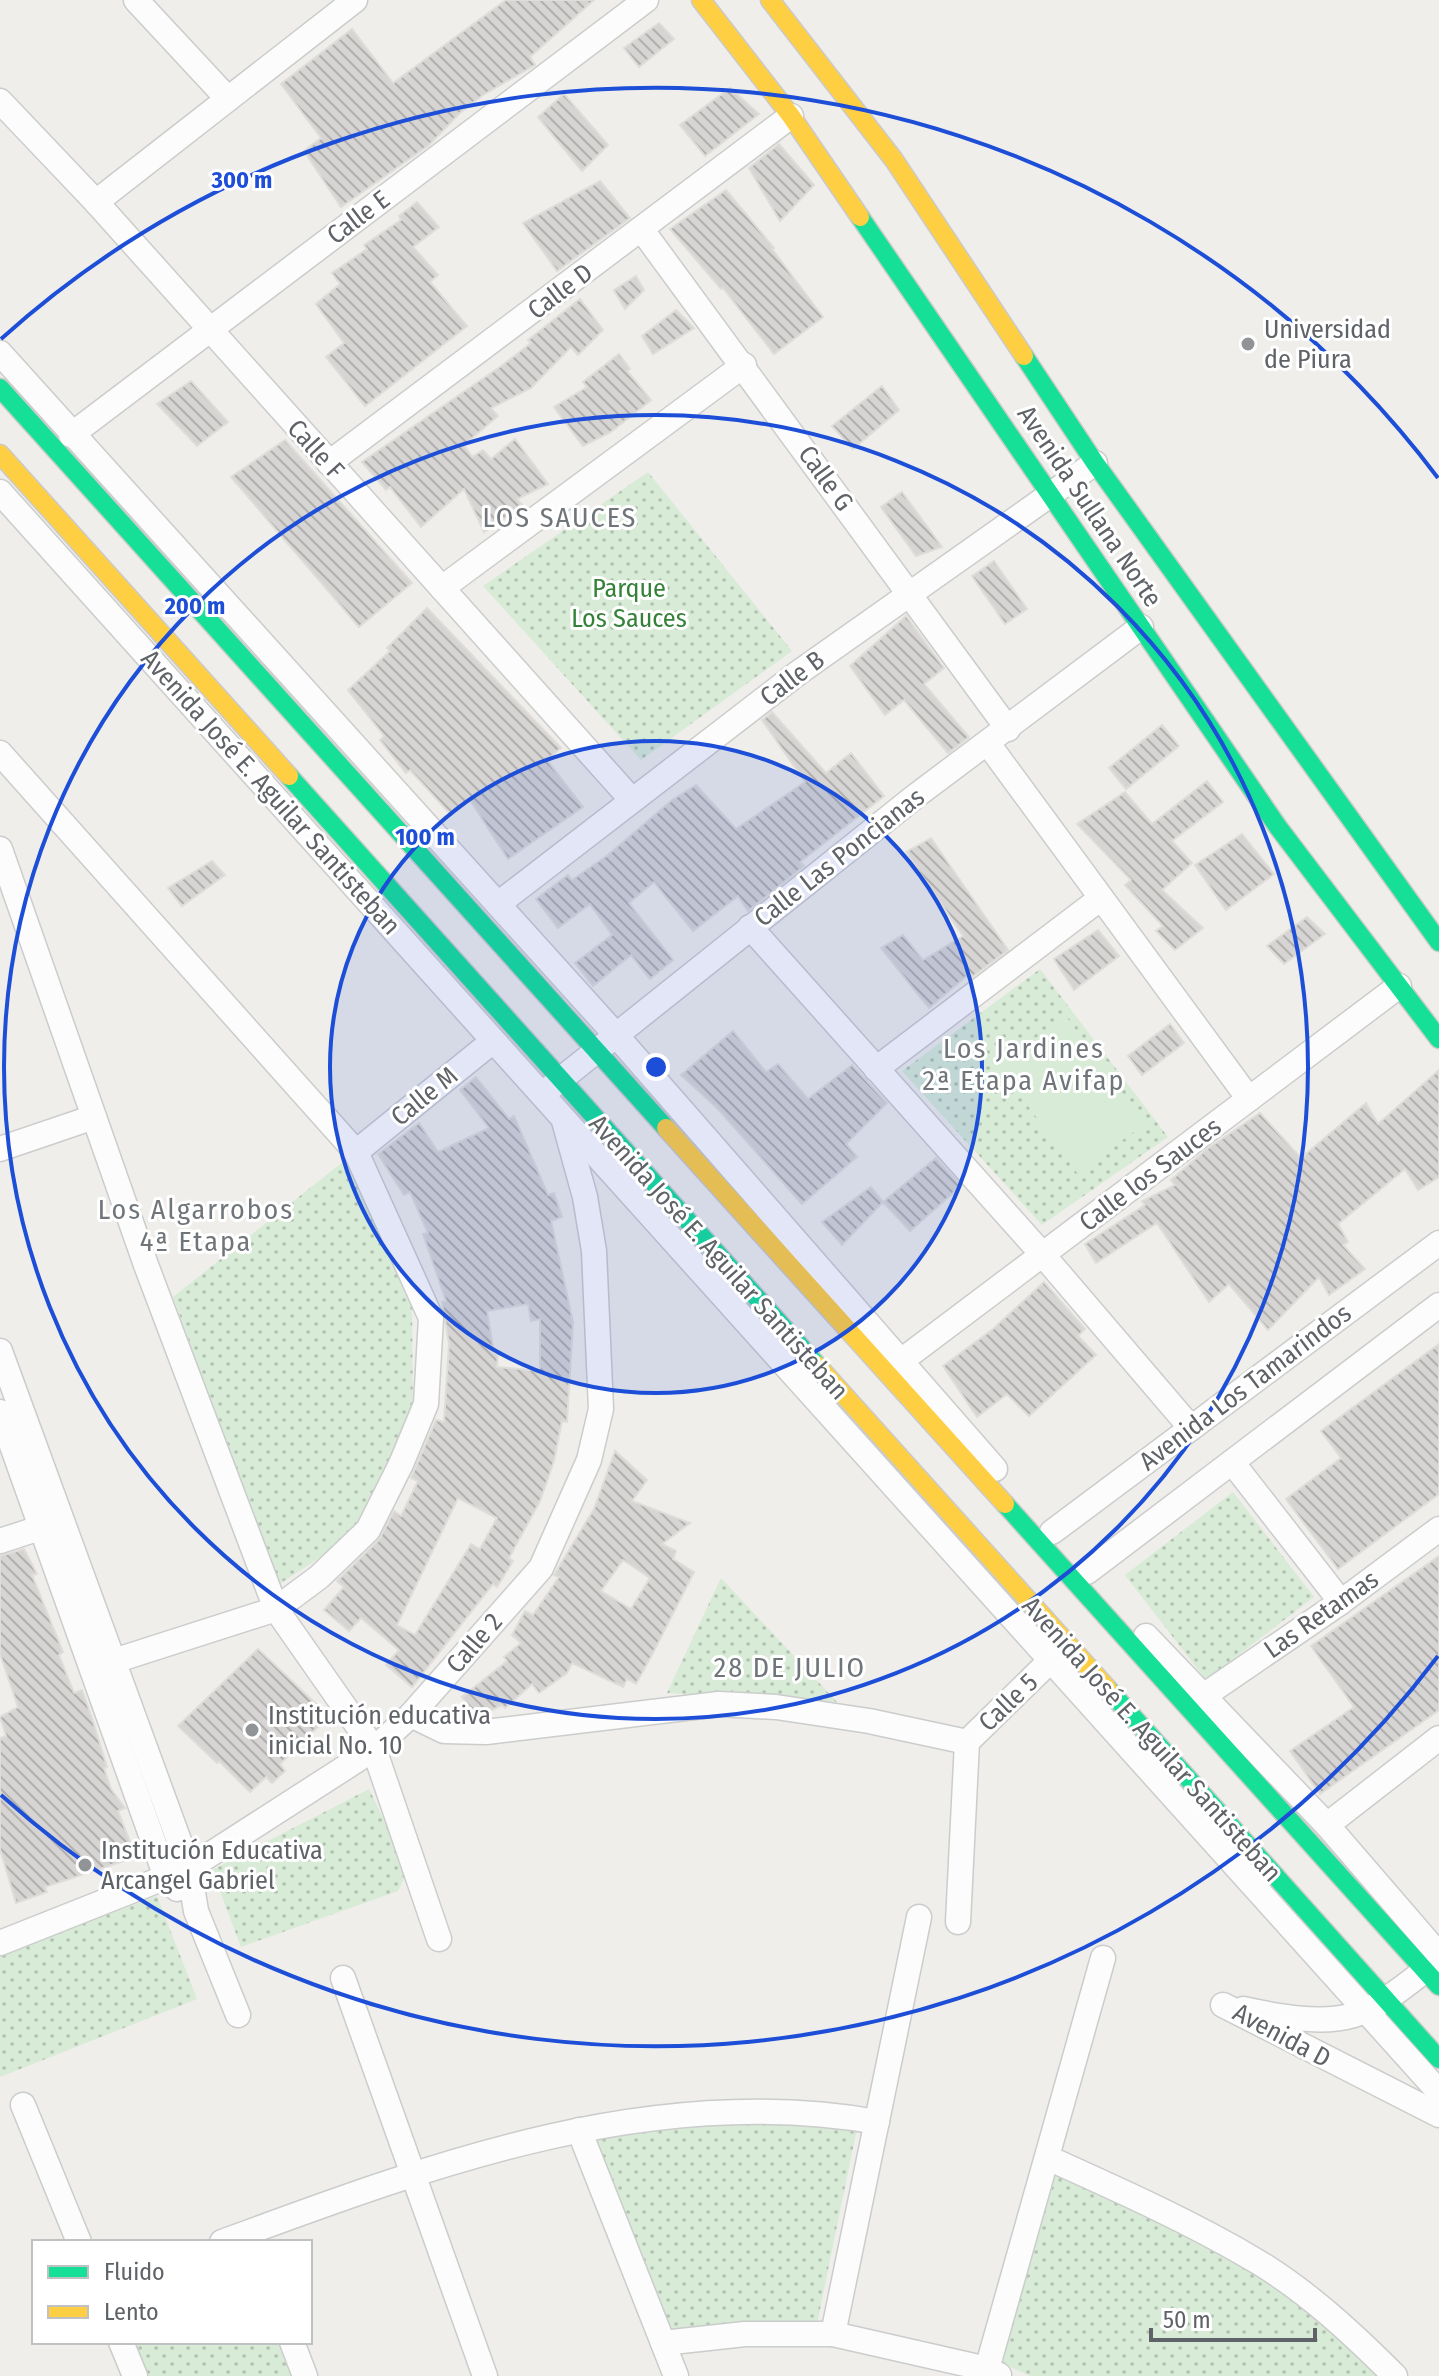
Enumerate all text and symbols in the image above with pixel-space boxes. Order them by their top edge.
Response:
text: 300 m [211,166,272,194]
street label: Calle E [321,184,396,251]
street label: Calle D [522,257,599,326]
place label: Universidad de Piura [1264,314,1391,375]
marker: Universidad de Piura [1239,335,1257,353]
street label: Avenida Sullana Norte [1011,400,1168,613]
street label: Calle F [281,413,350,485]
street label: Calle G [792,440,860,517]
district label: LOS SAUCES [483,501,637,534]
park label: Parque Los Sauces [571,573,687,634]
text: 200 m [164,592,225,620]
street label: Avenida José E. Aguilar Santisteban [134,644,407,941]
street label: Calle B [754,644,830,713]
street label: Calle Las Poncianas [748,781,930,933]
text: 100 m [395,823,455,851]
district label: Los Jardines 2ª Etapa Avifap [923,1032,1125,1097]
centre of rings [642,1053,670,1081]
street label: Calle M [385,1060,464,1132]
street label: Avenida José E. Aguilar Santisteban [582,1109,855,1406]
street label: Calle los Sauces [1073,1111,1227,1238]
district label: Los Algarrobos 4ª Etapa [98,1193,294,1258]
street label: Avenida Los Tamarindos [1133,1298,1357,1477]
street label: Las Retamas [1258,1564,1384,1665]
street label: Avenida José E. Aguilar Santisteban [1015,1591,1288,1888]
street label: Calle 2 [440,1607,509,1680]
district label: 28 DE JULIO [714,1651,866,1684]
street label: Calle 5 [972,1667,1044,1738]
place label: Institución educativa inicial No. 10 [268,1700,491,1761]
marker: Institución educativa inicial No. 10 [243,1721,261,1739]
place label: Institución Educativa Arcangel Gabriel [101,1835,323,1896]
marker: Institución Educativa Arcangel Gabriel [76,1856,94,1874]
street label: Avenida D [1228,1997,1336,2074]
legend [32,2240,312,2344]
text: Fluido [104,2258,165,2286]
scale bar [1151,2292,1315,2342]
text: Lento [104,2298,159,2326]
text: 50 m [1163,2306,1211,2334]

